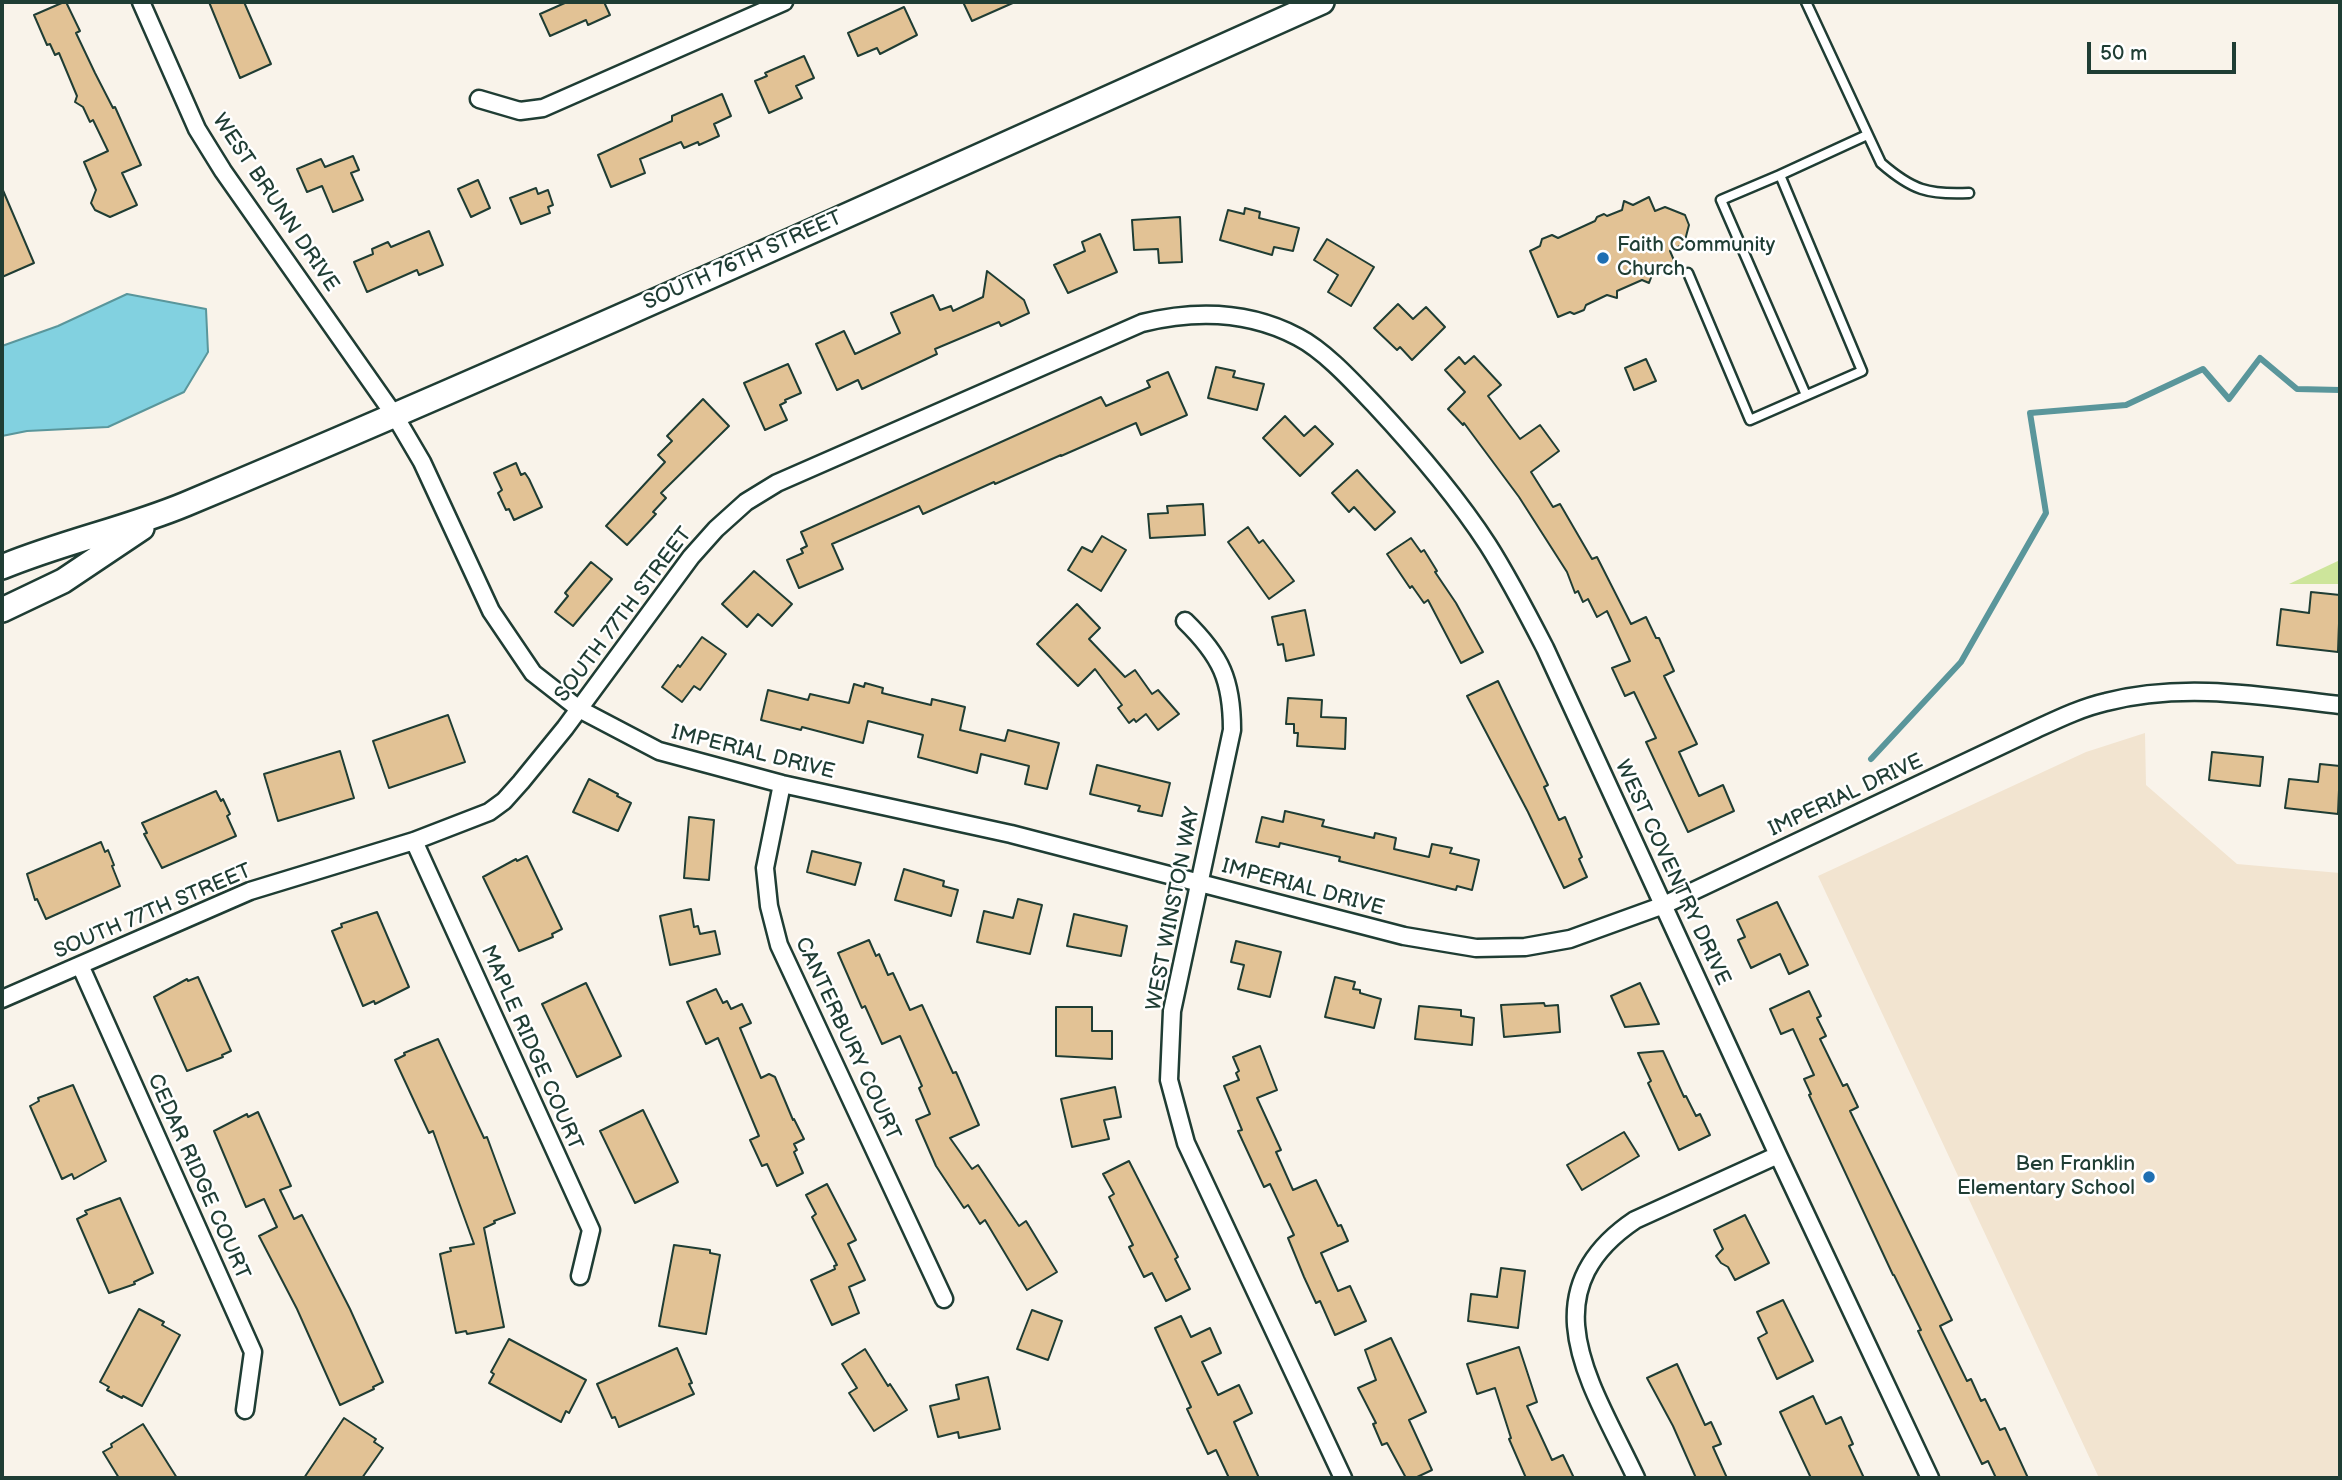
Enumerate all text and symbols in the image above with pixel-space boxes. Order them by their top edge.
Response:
scale bar [2090,28,2239,72]
text: 50 m [2100,41,2147,66]
street label: WEST BRUNN DRIVE [206,109,344,297]
street label: SOUTH 76TH STREET [640,206,846,316]
place label: Faith Community Church [1617,233,1775,283]
marker: Faith Community Church [1595,250,1611,266]
street label: SOUTH 77TH STREET [550,523,698,707]
street label: IMPERIAL DRIVE [669,721,837,785]
street label: IMPERIAL DRIVE [1765,749,1927,843]
street label: WEST COVENTRY DRIVE [1609,756,1735,990]
street label: WEST WINSTON WAY [1142,805,1206,1013]
street label: IMPERIAL DRIVE [1219,854,1387,922]
street label: SOUTH 77TH STREET [50,859,256,965]
street label: CANTERBURY COURT [789,933,905,1145]
street label: MAPLE RIDGE COURT [474,942,588,1154]
street label: CEDAR RIDGE COURT [141,1070,255,1284]
place label: Ben Franklin Elementary School [1957,1152,2135,1202]
marker: Ben Franklin Elementary School [2141,1169,2157,1185]

